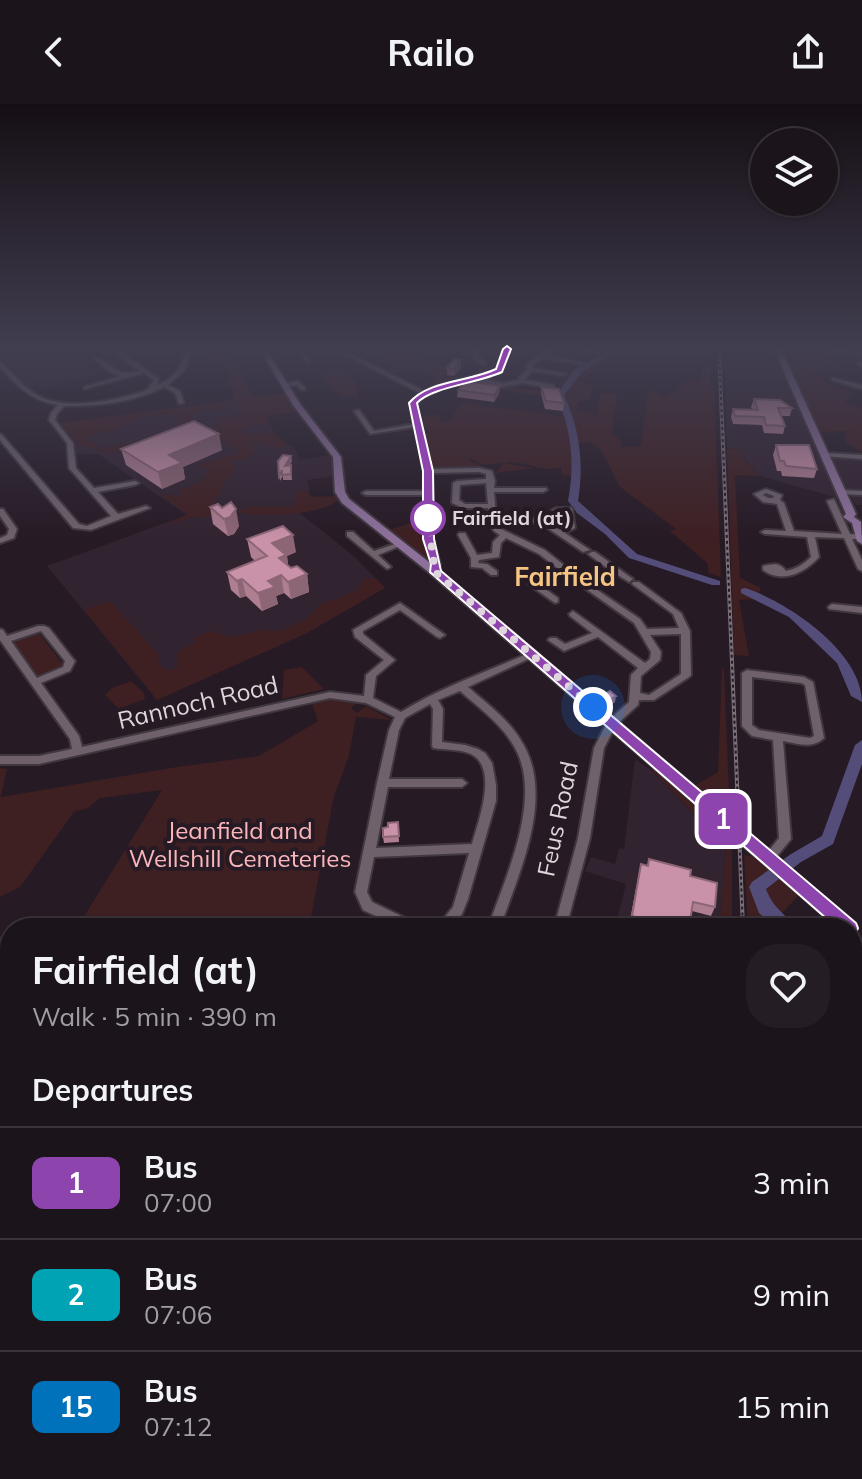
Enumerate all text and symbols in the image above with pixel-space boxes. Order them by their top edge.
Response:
icon: back [32,30,76,74]
text: Railo [387,30,475,75]
icon: share [786,30,830,74]
map controls [750,128,838,216]
button: layers [750,128,838,216]
marker: Fairfield (at) [411,501,445,535]
place label: Fairfield (at) [452,505,572,530]
district label: Fairfield [514,560,616,593]
street label: Rannoch Road [115,669,281,735]
your location [573,687,613,727]
street label: Feus Road [530,758,584,879]
line badge: 1 [697,793,749,845]
text: 1 [715,801,731,836]
park label: Jeanfield and Wellshill Cemeteries [129,815,351,873]
button: heart [746,944,830,1028]
text: Fairfield (at) [32,946,259,994]
text: Walk · 5 min · 390 m [32,1000,277,1033]
text: Departures [32,1071,193,1109]
text: Bus [144,1148,198,1186]
text: 3 min [753,1164,830,1202]
text: 1 [68,1165,84,1200]
text: 07:00 [144,1186,212,1219]
text: Bus [144,1260,198,1298]
text: 9 min [753,1276,830,1314]
text: 2 [68,1277,84,1312]
text: 07:06 [144,1298,212,1331]
text: Bus [144,1372,198,1410]
text: 15 min [735,1388,830,1426]
text: 15 [59,1389,93,1424]
text: 07:12 [144,1410,212,1443]

